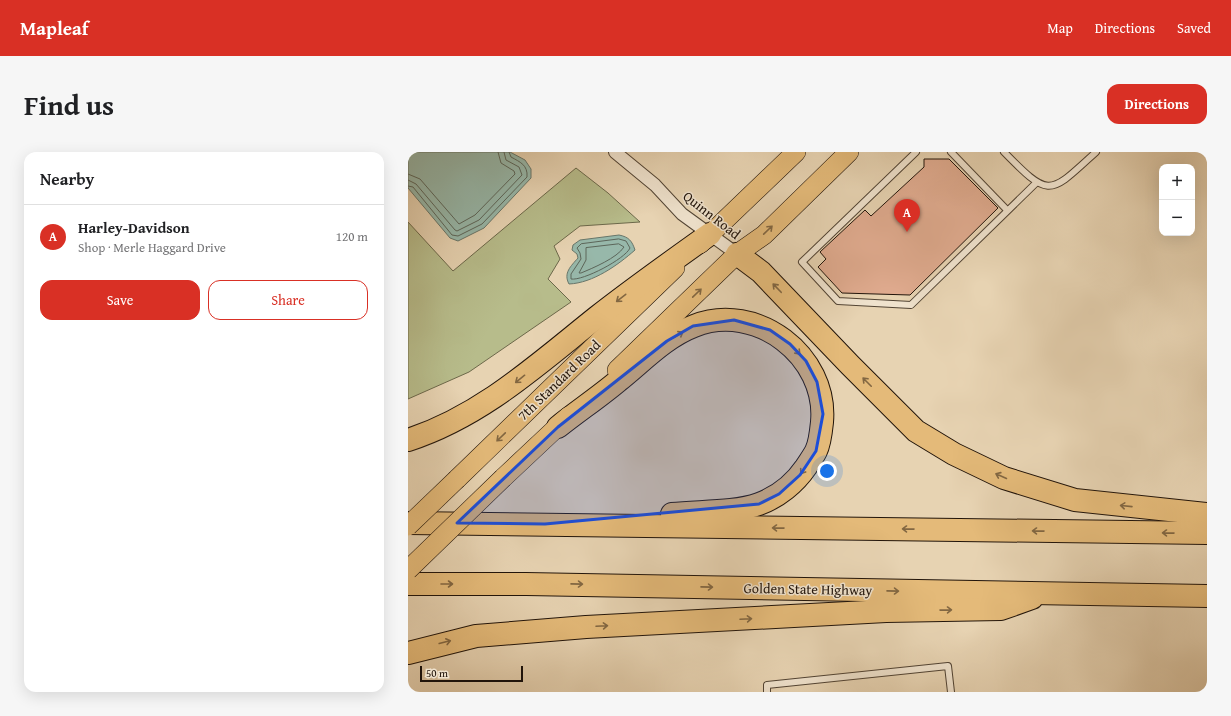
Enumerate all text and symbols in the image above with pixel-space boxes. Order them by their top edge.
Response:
text: Mapleaf [20,14,89,42]
text: Map [1047,18,1073,38]
text: Directions [1095,18,1155,38]
text: Saved [1177,18,1211,38]
text: Find us [24,84,114,125]
button: Directions [1107,84,1207,124]
map controls [1159,164,1195,236]
button: + [1159,164,1195,200]
text: Nearby [40,166,94,191]
street label: Quinn Road [679,186,745,244]
pin: A [894,199,920,232]
button: − [1159,200,1195,236]
text: Harley-Davidson [78,217,190,238]
one-way arrow [763,226,773,235]
text: A [49,227,57,246]
text: 120 m [336,227,368,246]
text: Shop · Merle Haggard Drive [78,238,226,257]
button: Save [40,280,200,320]
button: Share [208,280,368,320]
one-way arrow [773,284,782,294]
one-way arrow [692,288,702,297]
one-way arrow [616,294,627,303]
one-way arrow [672,330,684,338]
street label: 7th Standard Road [513,335,605,425]
one-way arrow [791,345,801,355]
one-way arrow [514,375,525,383]
one-way arrow [862,377,872,387]
one-way arrow [496,432,506,442]
your location [817,461,837,481]
one-way arrow [800,463,808,474]
one-way arrow [995,472,1007,479]
one-way arrow [1120,502,1133,509]
one-way arrow [772,524,785,531]
one-way arrow [902,525,915,533]
one-way arrow [1032,527,1045,535]
one-way arrow [1162,529,1175,537]
street label: Golden State Highway [743,578,873,600]
one-way arrow [440,580,453,588]
one-way arrow [570,580,583,588]
one-way arrow [700,583,713,590]
one-way arrow [886,587,899,594]
one-way arrow [939,606,952,614]
one-way arrow [739,615,752,622]
one-way arrow [595,623,608,630]
one-way arrow [439,638,452,646]
scale bar [420,664,523,683]
text: 50 m [426,665,448,681]

